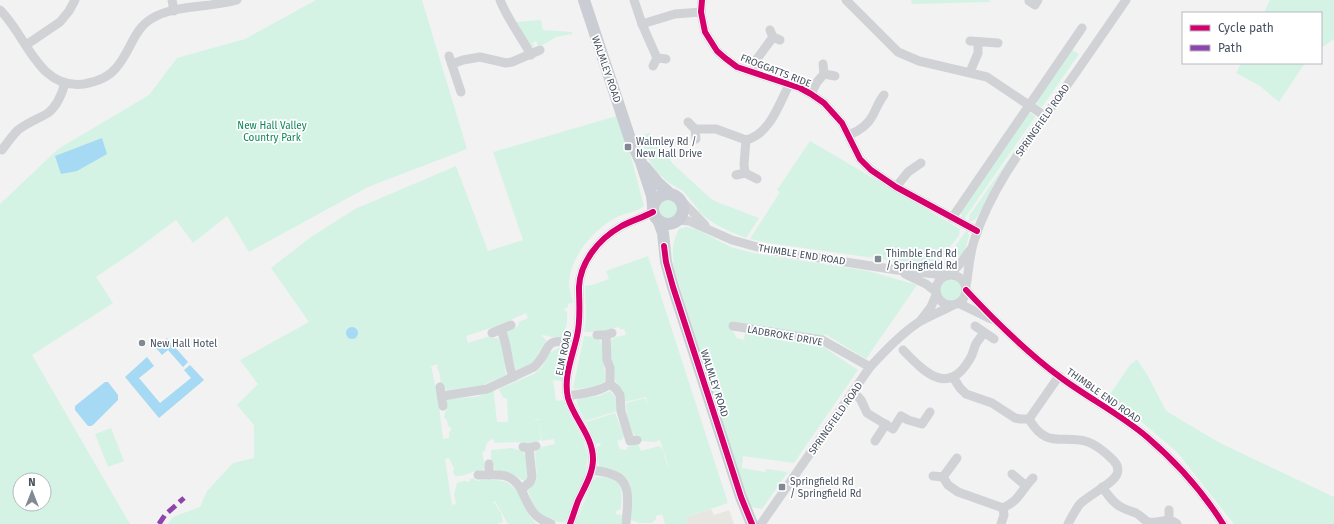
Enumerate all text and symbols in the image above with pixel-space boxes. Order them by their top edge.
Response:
legend [1182,12,1322,64]
text: Cycle path [1218,21,1274,35]
street label: WALMLEY ROAD [589,34,623,104]
text: Path [1218,41,1242,55]
street label: FROGGATTS RIDE [739,52,813,90]
street label: SPRINGFIELD ROAD [1013,82,1072,159]
park label: New Hall Valley Country Park [237,120,307,144]
place label: Walmley Rd / New Hall Drive [636,136,702,160]
marker: Walmley Rd / New Hall Drive [623,142,633,152]
street label: THIMBLE END ROAD [757,242,846,268]
place label: Thimble End Rd / Springfield Rd [886,248,958,272]
marker: Thimble End Rd / Springfield Rd [873,254,883,264]
street label: LADBROKE DRIVE [746,323,823,349]
street label: ELM ROAD [553,330,575,377]
marker: New Hall Hotel [137,338,147,348]
place label: New Hall Hotel [150,338,217,350]
street label: WALMLEY ROAD [698,348,731,418]
street label: THIMBLE END ROAD [1064,366,1143,426]
street label: SPRINGFIELD ROAD [806,380,865,457]
north arrow [12,472,52,512]
text: N [28,476,36,489]
place label: Springfield Rd / Springfield Rd [790,476,862,500]
marker: Springfield Rd / Springfield Rd [777,482,787,492]

